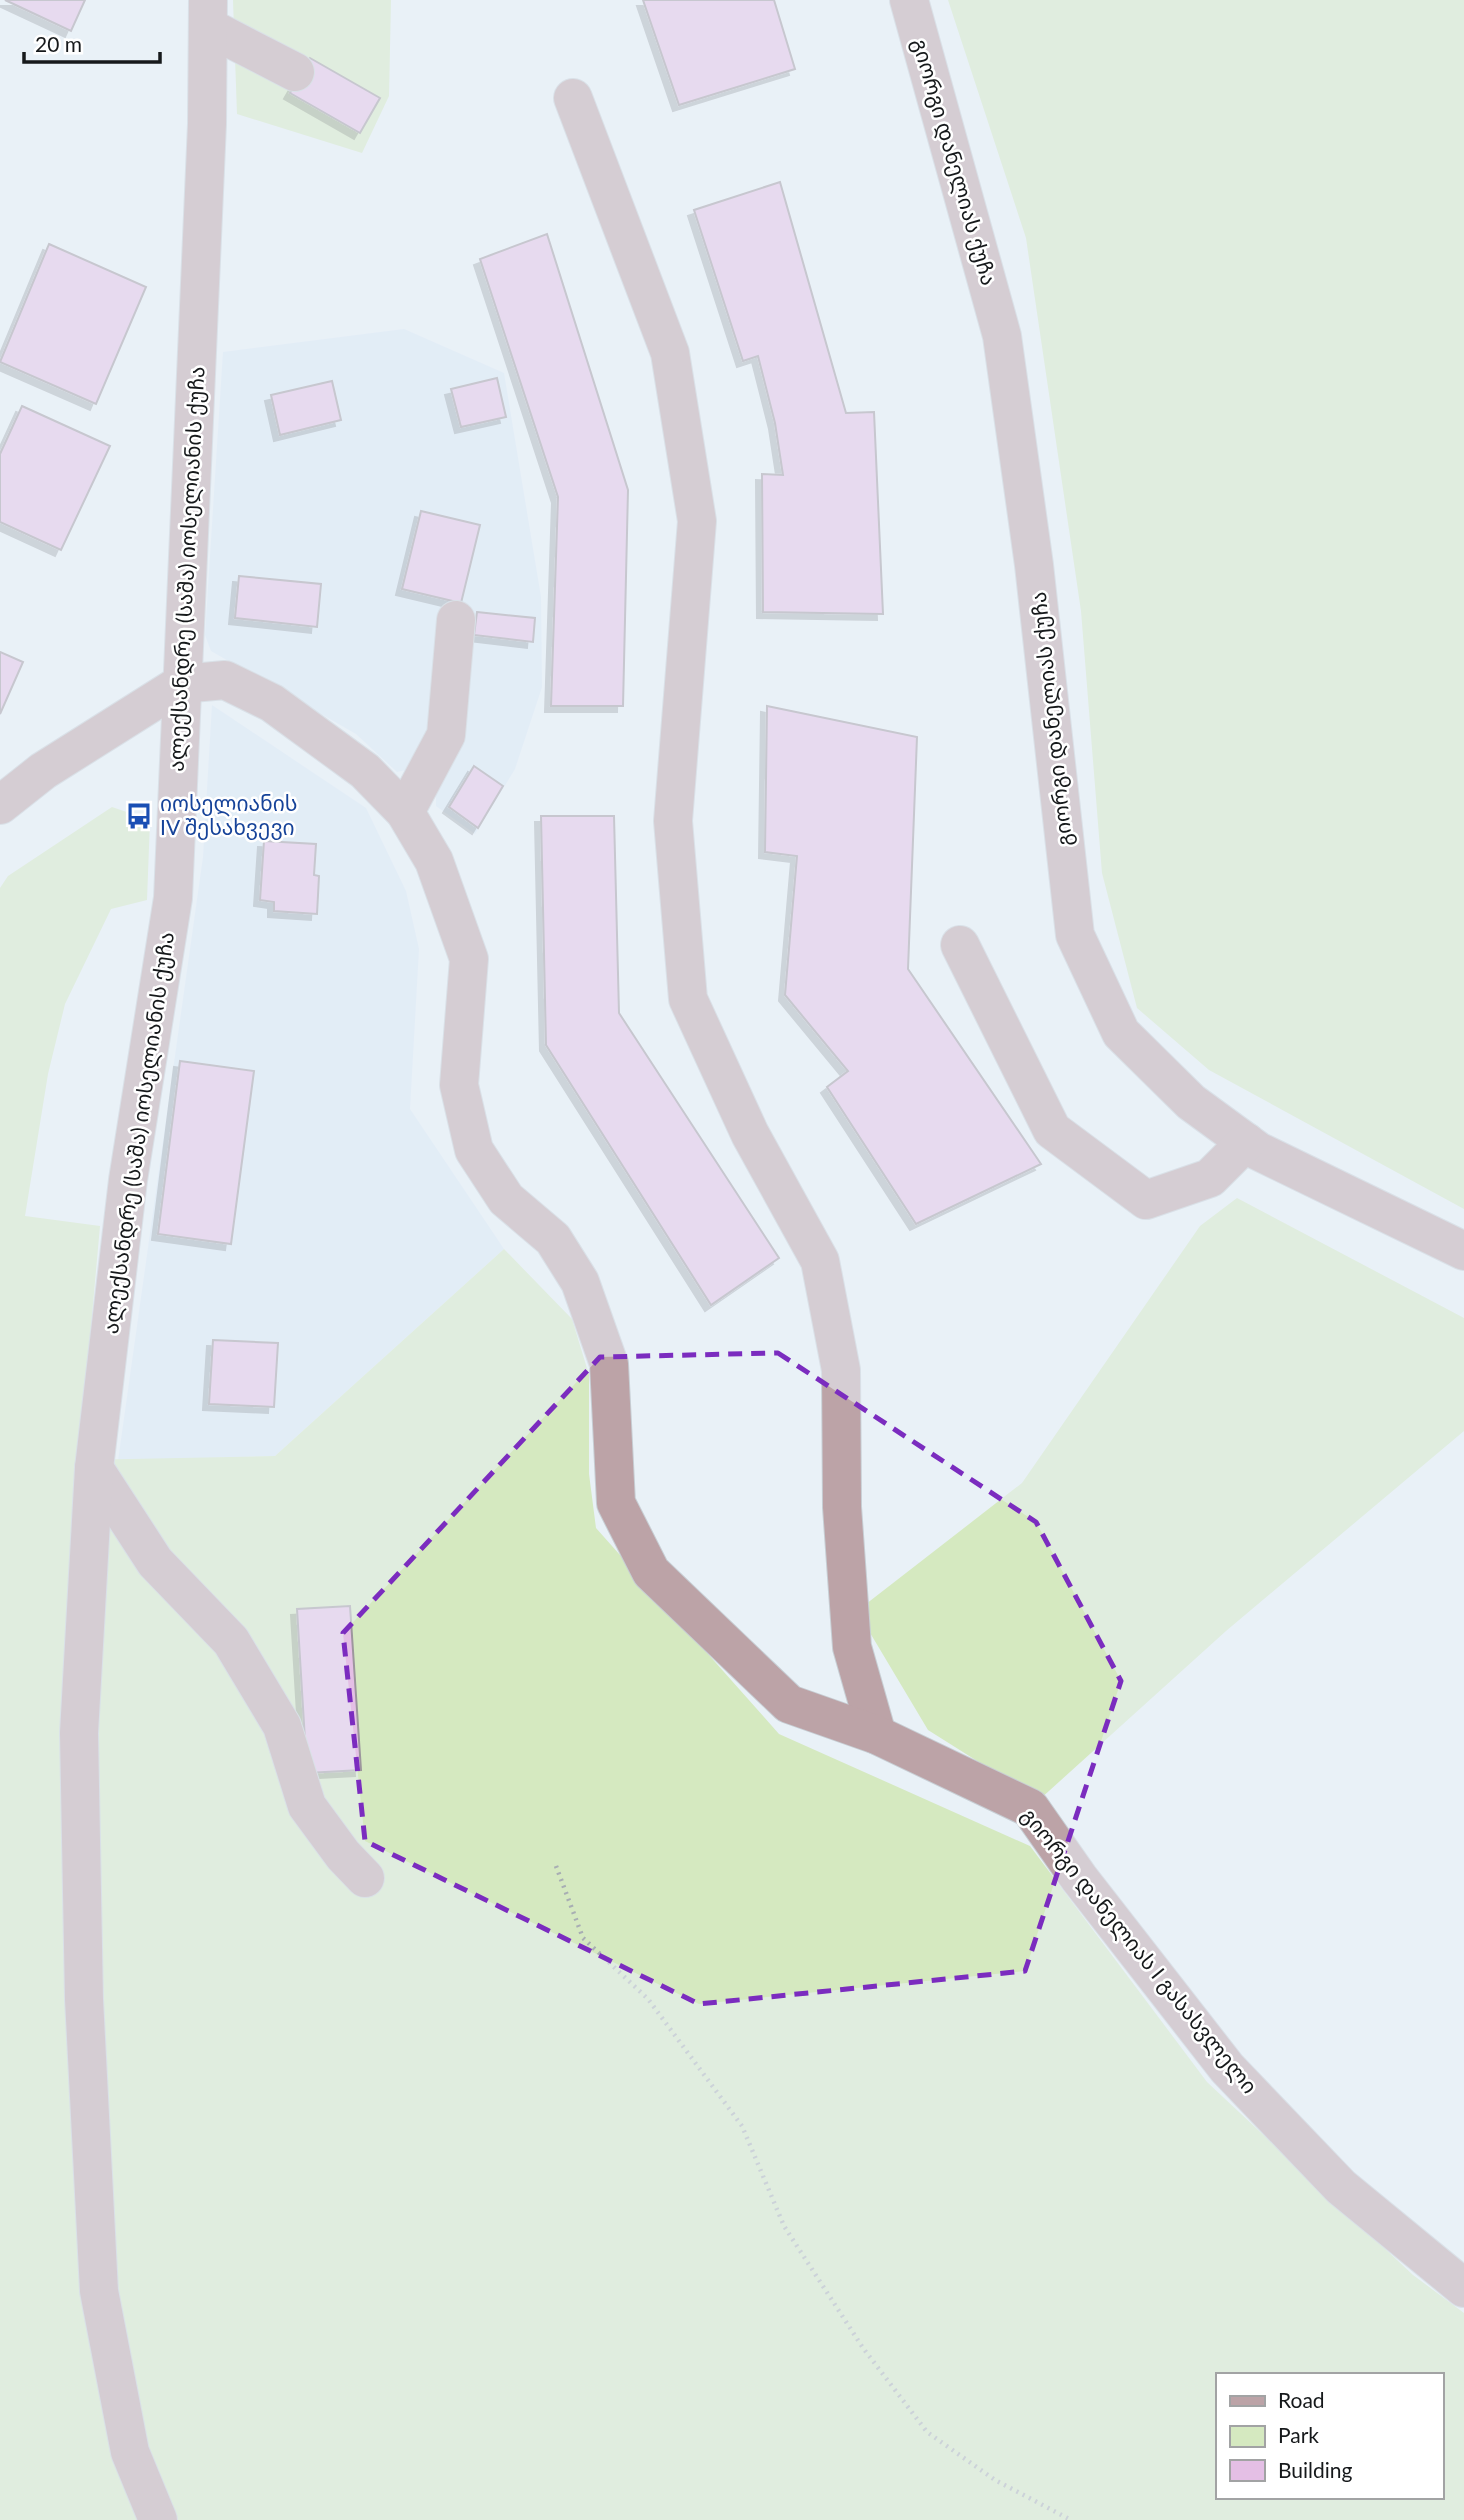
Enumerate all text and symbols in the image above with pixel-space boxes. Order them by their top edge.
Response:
scale bar [24,21,161,65]
text: 20 m [35,31,82,56]
street label: გიორგი დანელიას ქუჩა [906,35,1003,288]
street label: ალექსანდრე (საშა) იოსელიანის ქუჩა [162,366,211,772]
street label: გიორგი დანელიას ქუჩა [1025,591,1078,848]
place label: იოსელიანის IV შესახვევი [160,790,298,840]
bus stop icon: იოსელიანის IV შესახვევი [124,801,154,831]
street label: ალექსანდრე (საშა) იოსელიანის ქუჩა [97,930,180,1336]
street label: გიორგი დანელიას I გასასვლელი [1016,1802,1263,2099]
legend [1216,2373,1443,2499]
text: Road [1278,2387,1325,2412]
text: Park [1278,2422,1319,2447]
text: Building [1278,2457,1353,2482]

